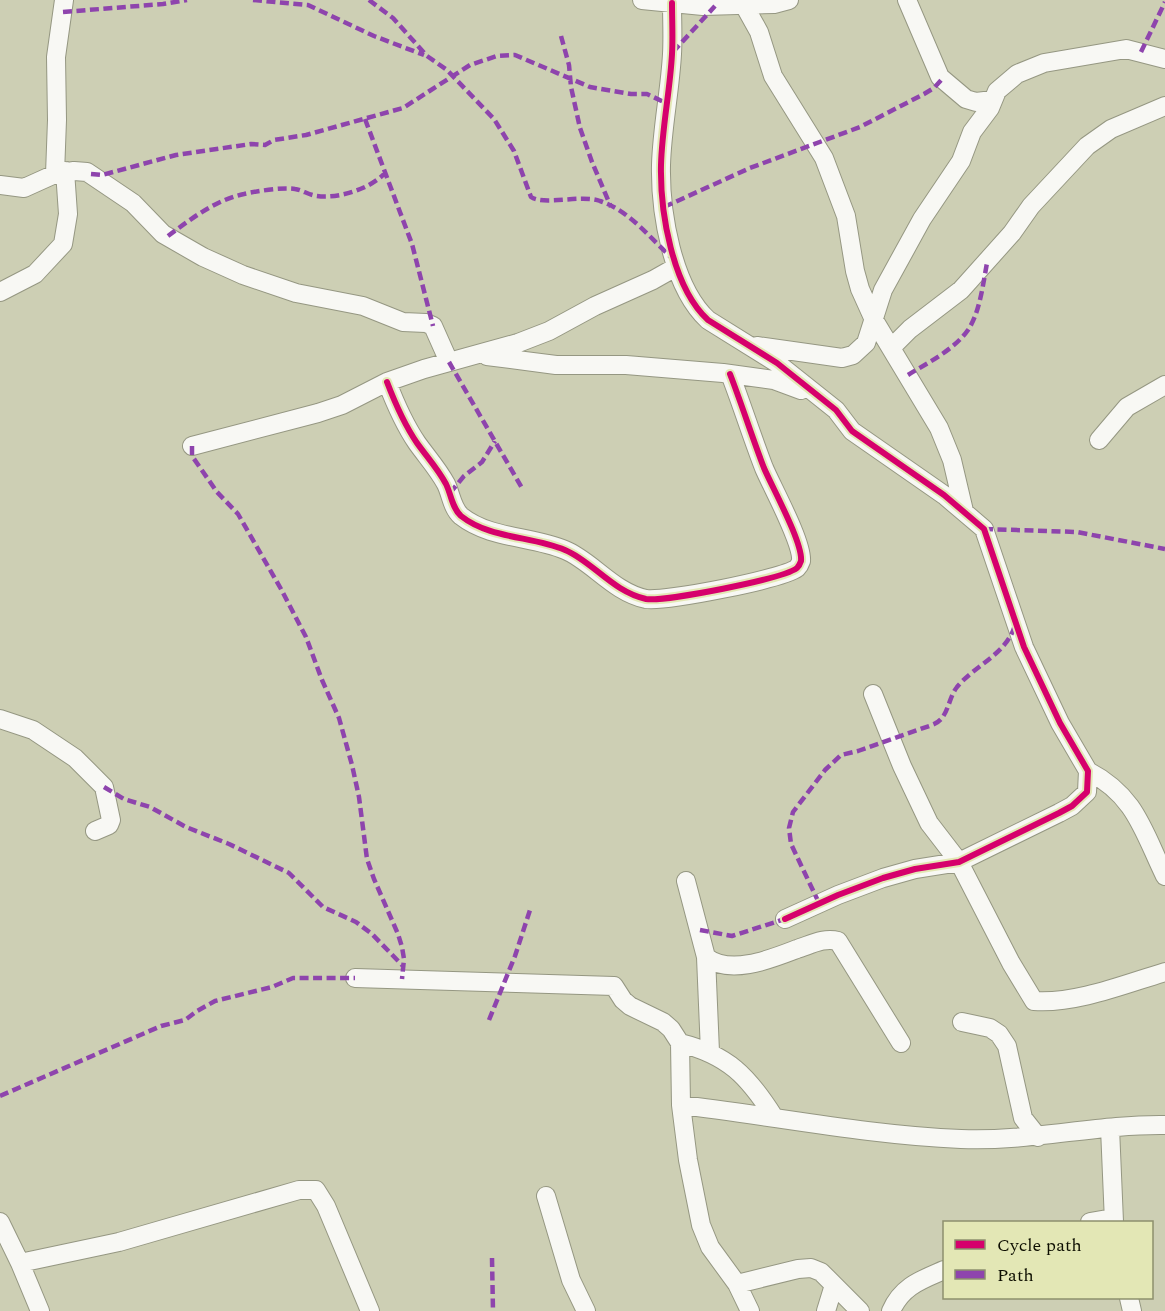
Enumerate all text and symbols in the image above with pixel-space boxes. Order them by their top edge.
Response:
legend [943,1221,1153,1299]
text: Cycle path [997,1232,1082,1259]
text: Path [997,1262,1034,1289]

